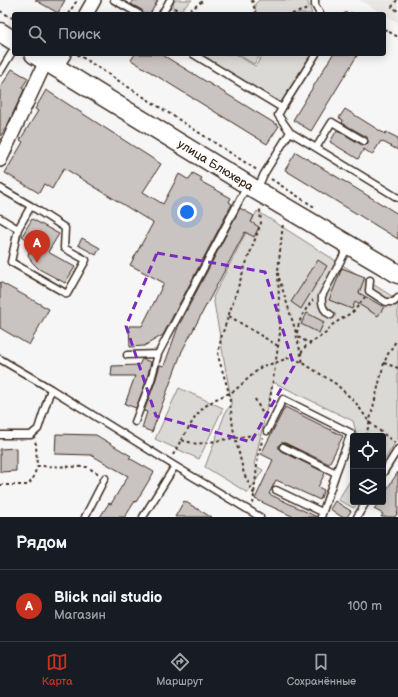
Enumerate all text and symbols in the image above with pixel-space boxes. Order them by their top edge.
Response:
search box [12,12,386,56]
icon: search [26,23,48,45]
text: Поиск [58,25,101,44]
street label: улица Блюхера [175,137,256,195]
your location [177,202,197,222]
pin: A [24,230,50,263]
map controls [350,433,386,505]
button: locate [350,433,386,469]
button: layers [350,469,386,505]
text: Рядом [16,533,67,553]
text: Blick nail studio [54,588,162,607]
text: A [25,598,33,614]
text: 100 m [347,598,382,614]
text: Магазин [54,607,106,623]
tab: Карта [42,651,73,688]
tab: Маршрут [156,651,203,688]
tab: Сохранённые [287,651,356,688]

